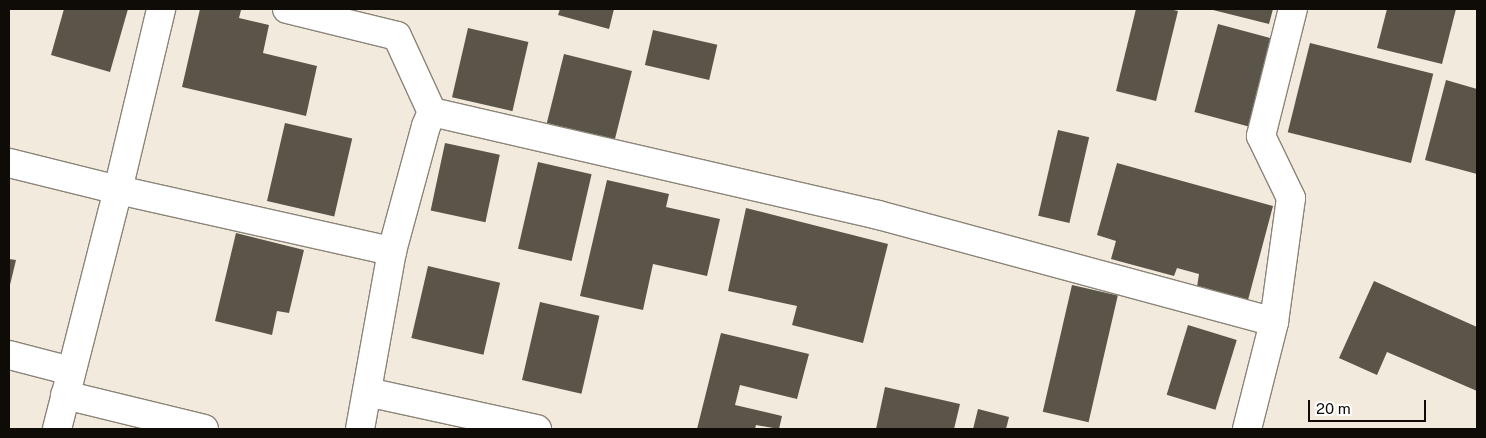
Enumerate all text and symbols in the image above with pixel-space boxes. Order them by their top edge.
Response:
scale bar [1311,390,1428,422]
text: 20 m [1316,400,1351,417]

